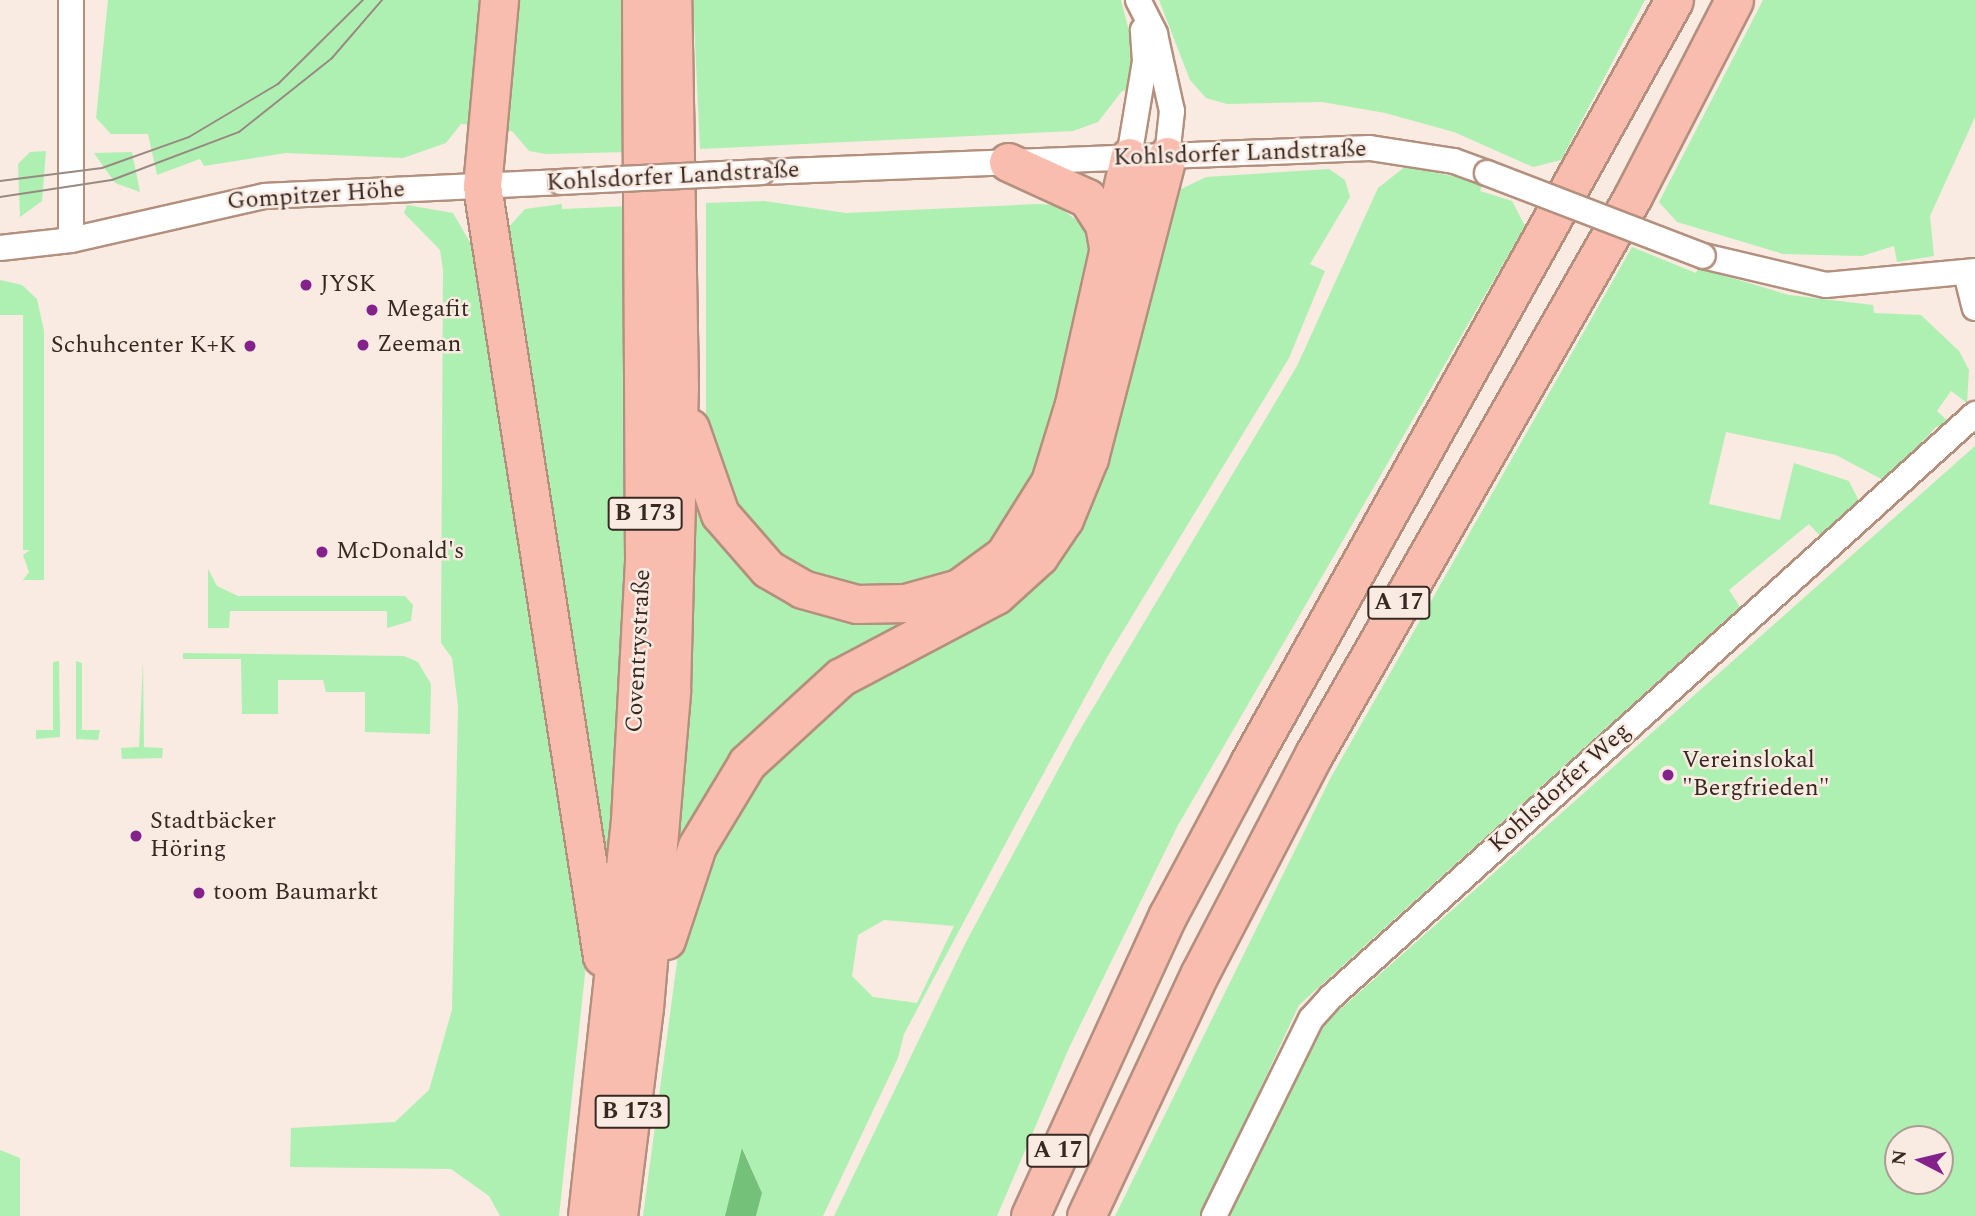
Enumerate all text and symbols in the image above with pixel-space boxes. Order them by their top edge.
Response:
street label: Kohlsdorfer Landstraße [1113,135,1367,173]
street label: Kohlsdorfer Landstraße [546,156,800,198]
street label: Gompitzer Höhe [226,175,406,217]
place label: JYSK [320,271,376,299]
marker: JYSK [298,277,314,293]
place label: Megafit [386,296,469,324]
marker: Megafit [364,302,380,318]
place label: Zeeman [377,331,461,359]
place label: Schuhcenter K+K [51,332,236,360]
marker: Zeeman [355,337,371,353]
marker: Schuhcenter K+K [242,338,258,354]
road number: B 173 [606,494,684,534]
place label: McDonald's [336,538,464,566]
marker: McDonald's [314,544,330,560]
street label: Coventrystraße [620,568,658,734]
road number: A 17 [1366,583,1432,622]
street label: Kohlsdorfer Weg [1483,717,1637,859]
place label: Vereinslokal "Bergfrieden" [1682,747,1830,803]
marker: Vereinslokal "Bergfrieden" [1660,767,1676,783]
place label: Stadtbäcker Höring [150,808,276,864]
marker: Stadtbäcker Höring [128,828,144,844]
place label: toom Baumarkt [213,879,378,907]
marker: toom Baumarkt [191,885,207,901]
road number: B 173 [594,1092,670,1132]
north arrow [1884,1125,1954,1195]
road number: A 17 [1025,1132,1091,1170]
text: N [1884,1148,1915,1167]

